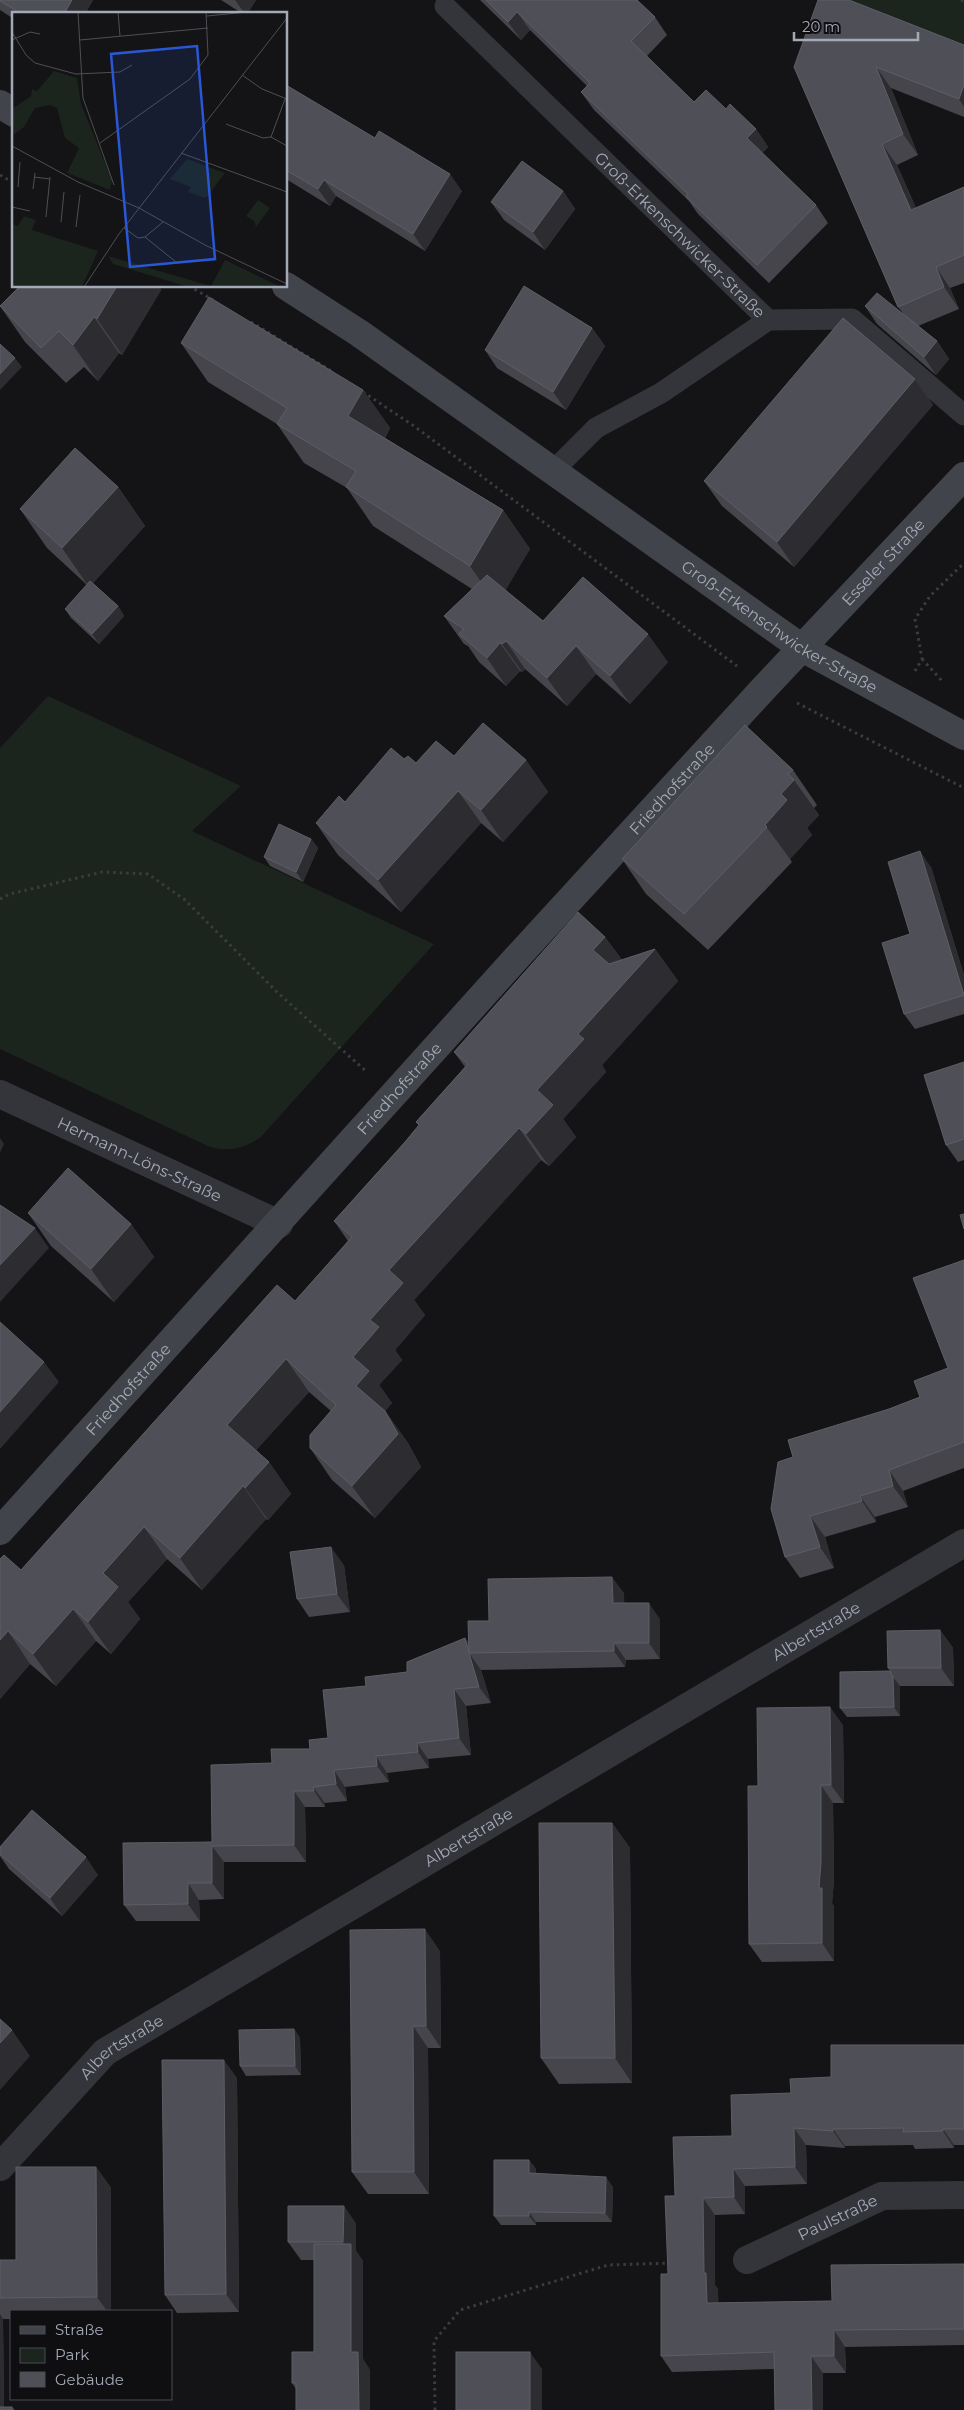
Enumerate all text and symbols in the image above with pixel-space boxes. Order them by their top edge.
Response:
scale bar [794,10,918,42]
inset map [12,12,288,288]
text: 20 m [802,17,840,36]
street label: Groß-Erkenschwicker-Straße [591,148,769,322]
street label: Esseler Straße [838,515,929,610]
street label: Groß-Erkenschwicker-Straße [678,556,881,697]
street label: Friedhofstraße [625,739,719,839]
street label: Friedhofstraße [353,1039,446,1139]
street label: Hermann-Löns-Straße [54,1113,225,1206]
street label: Friedhofstraße [82,1340,175,1439]
street label: Albertstraße [769,1598,864,1665]
street label: Albertstraße [421,1804,516,1871]
street label: Albertstraße [76,2011,167,2083]
street label: Paulstraße [795,2191,880,2245]
legend [10,2310,172,2400]
text: Straße [55,2320,104,2339]
text: Park [55,2345,89,2364]
text: Gebäude [55,2370,124,2389]

